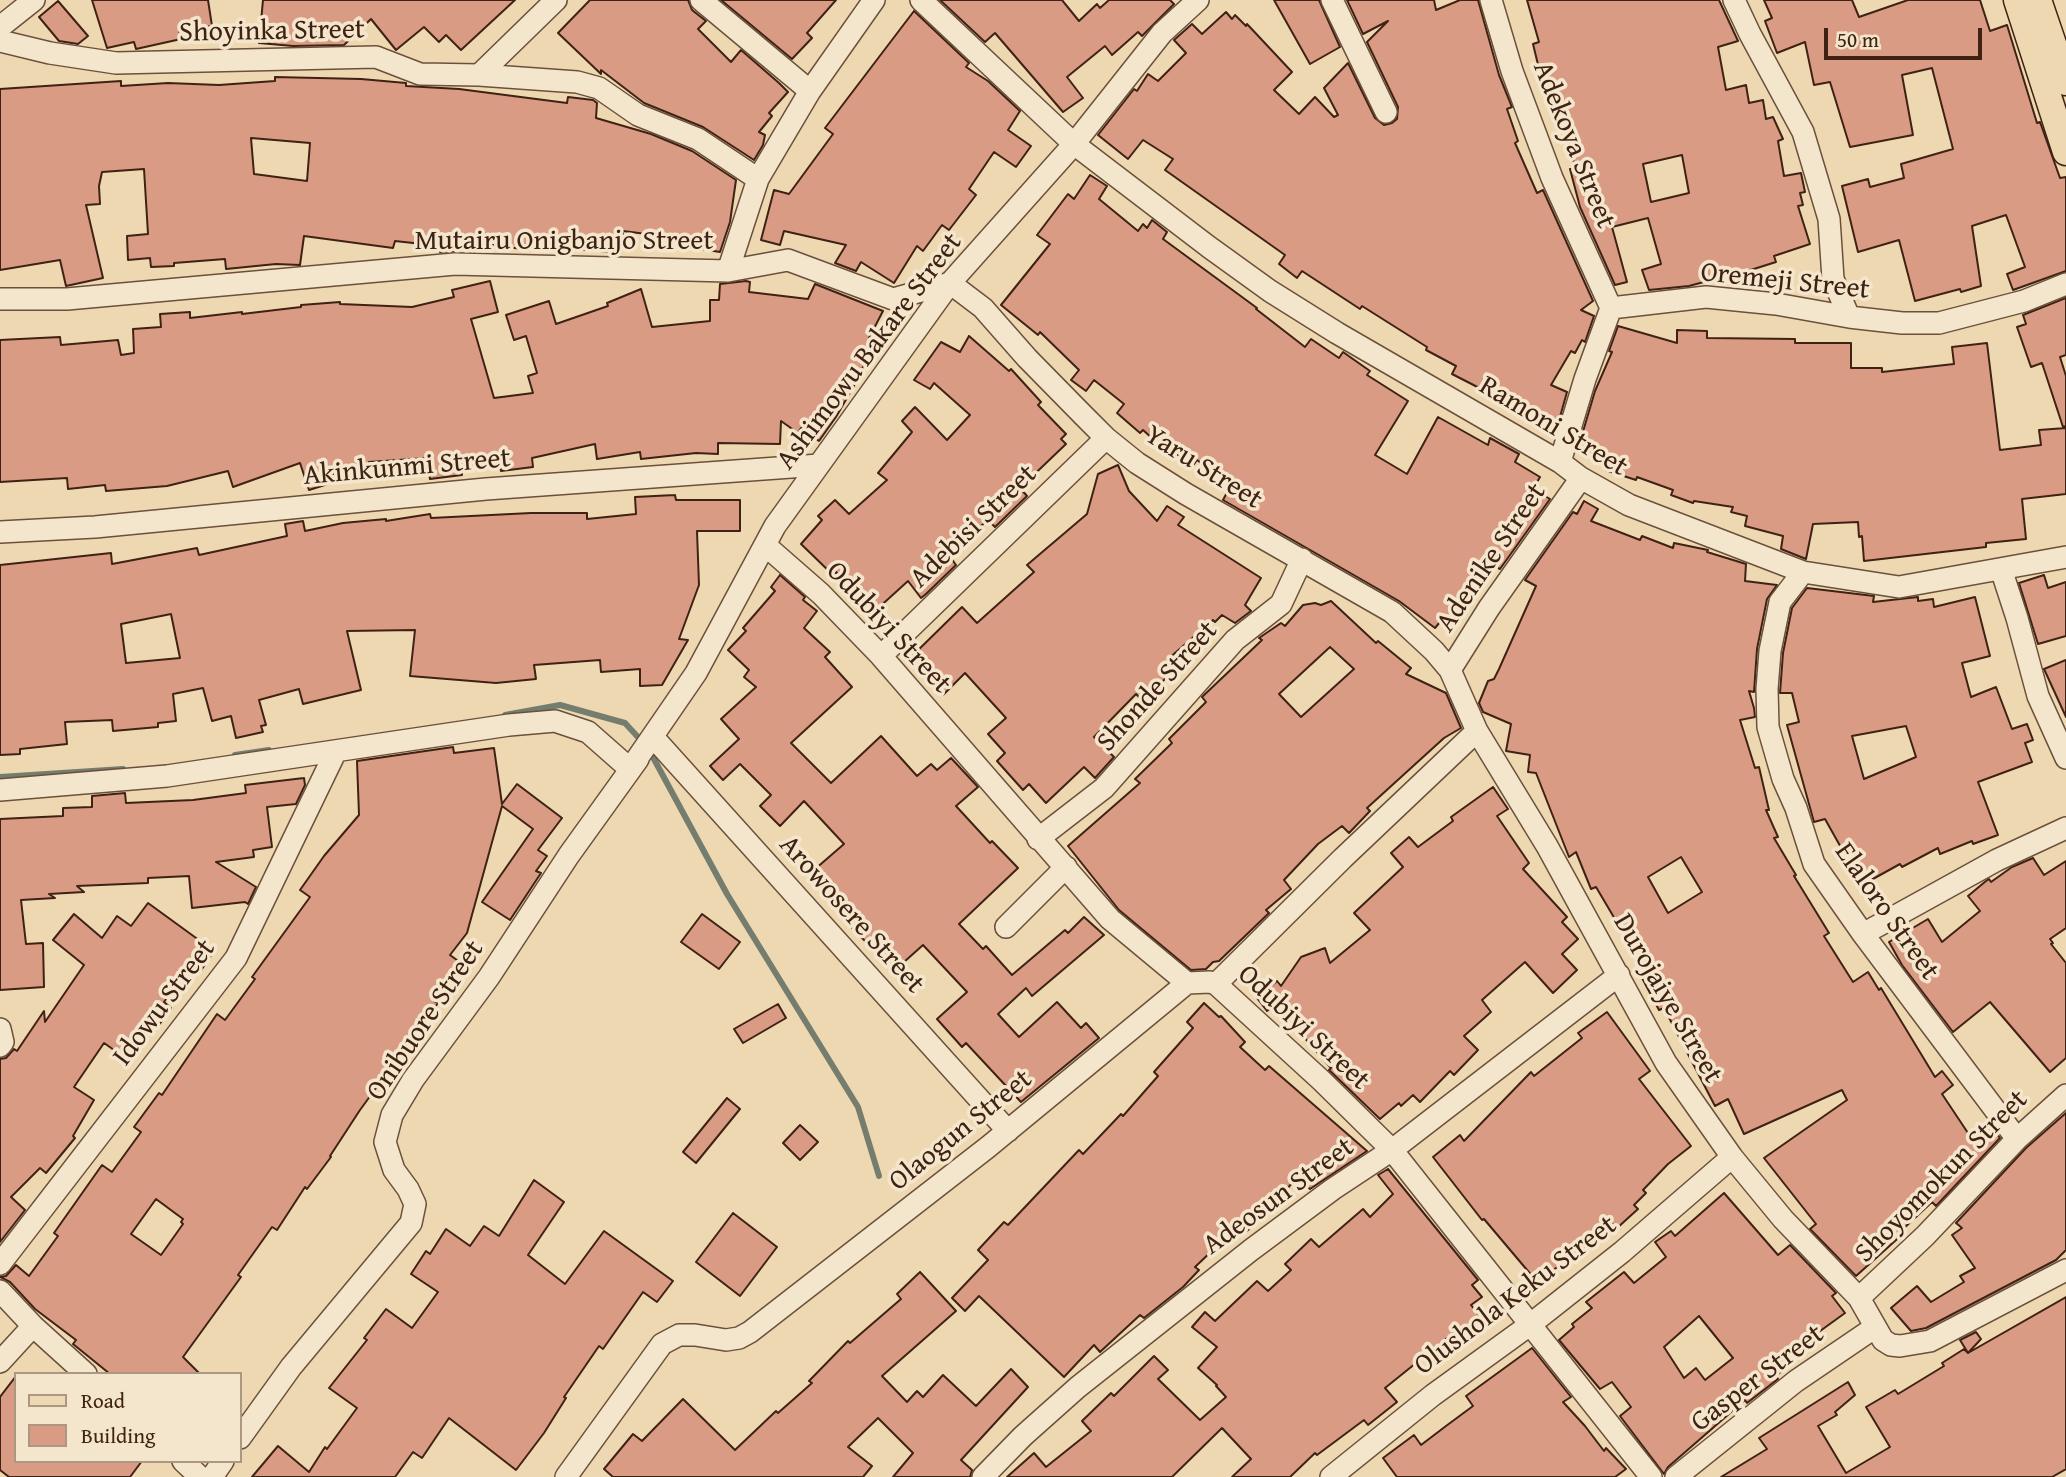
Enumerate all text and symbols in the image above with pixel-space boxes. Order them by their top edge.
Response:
street label: Shoyinka Street [179,14,365,50]
scale bar [1828,14,1986,58]
text: 50 m [1837,24,1879,55]
street label: Adekoya Street [1524,57,1622,233]
street label: Mutairu Onigbanjo Street [415,225,713,259]
street label: Ashimowu Bakare Street [770,227,970,477]
street label: Oremeji Street [1699,256,1871,308]
street label: Ramoni Street [1473,370,1633,484]
street label: Yaru Street [1138,419,1268,517]
street label: Akinkunmi Street [302,442,512,494]
street label: Adebisi Street [904,458,1044,596]
street label: Adenike Street [1430,477,1554,639]
street label: Odubiyi Street [818,555,958,701]
street label: Shonde Street [1090,615,1226,759]
street label: Arowosere Street [771,829,931,1001]
street label: Elaloro Street [1826,837,1946,987]
street label: Durojaiye Street [1605,908,1729,1090]
street label: Idowu Street [107,933,223,1073]
street label: Onibuore Street [360,935,492,1107]
street label: Odubiyi Street [1230,958,1376,1098]
street label: Olaogun Street [883,1063,1039,1199]
street label: Shoyomokun Street [1849,1084,2035,1270]
street label: Adeosun Street [1197,1131,1361,1263]
street label: Olushola Keku Street [1408,1209,1624,1383]
street label: Gasper Street [1685,1318,1831,1440]
legend [14,1372,242,1463]
text: Road [81,1385,125,1416]
text: Building [81,1420,155,1451]

